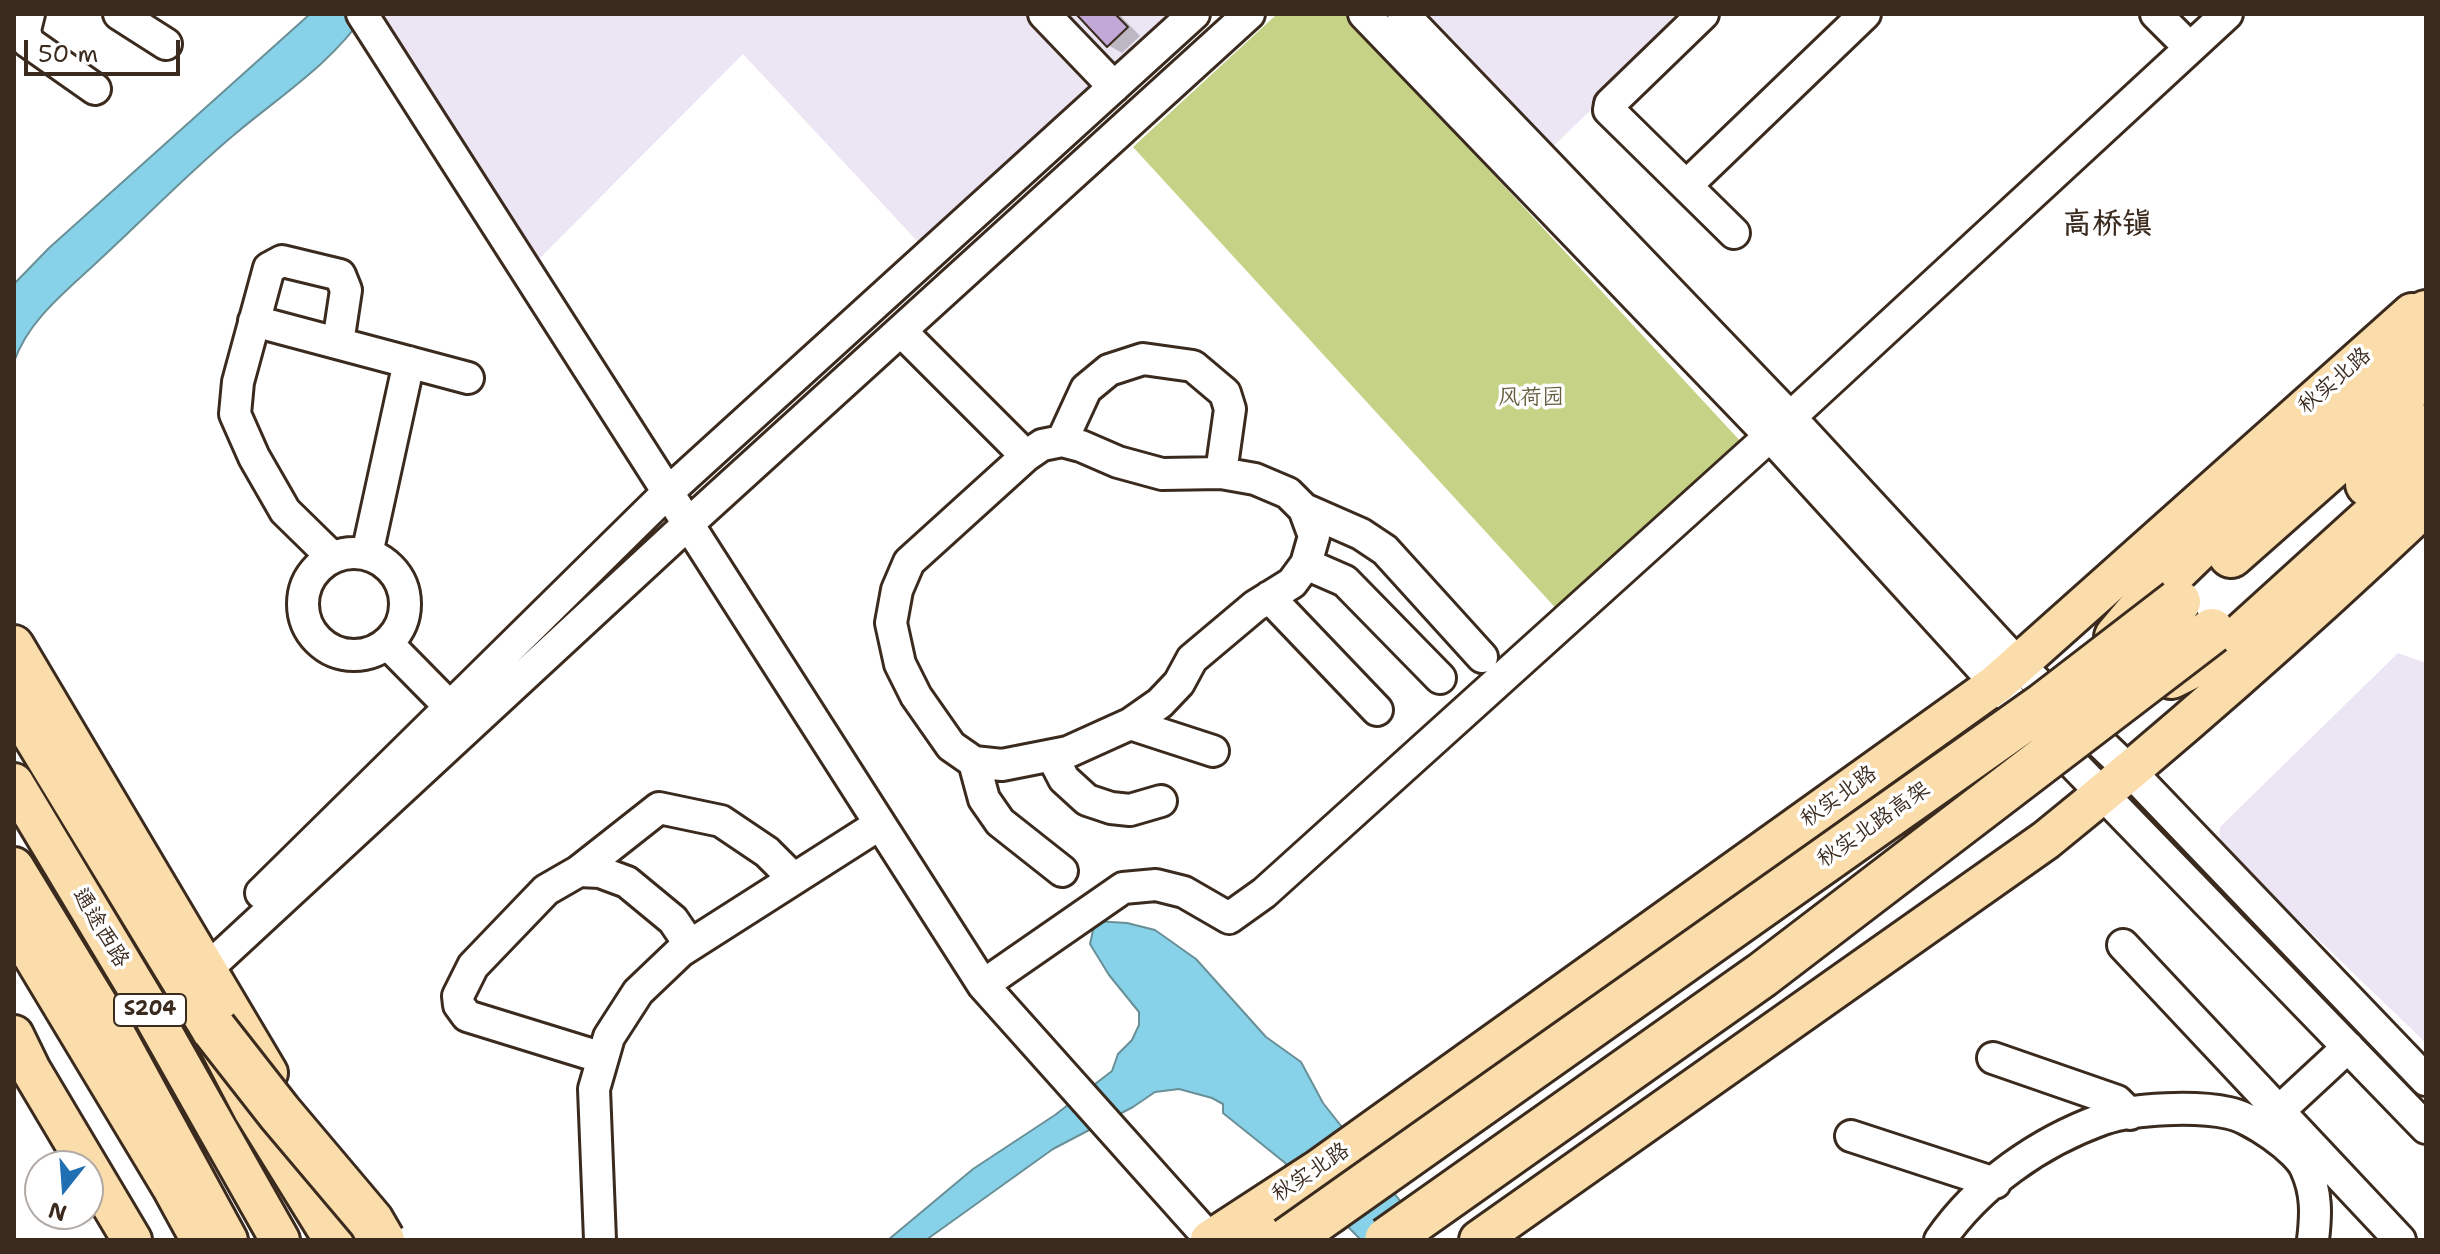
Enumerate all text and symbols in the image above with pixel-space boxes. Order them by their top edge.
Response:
scale bar [28,24,184,74]
text: 50 m [38,38,98,70]
district label: 高桥镇 [2062,207,2152,243]
street label: 秋实北路 [2293,342,2377,420]
park label: 风荷园 [1498,385,1564,411]
street label: 秋实北路 [1796,760,1882,834]
street label: 秋实北路高架 [1812,776,1936,874]
street label: 通途西路 [66,883,134,973]
road number: S204 [114,994,186,1026]
street label: 秋实北路 [1267,1137,1355,1209]
north arrow [24,1150,104,1230]
text: N [45,1195,70,1228]

